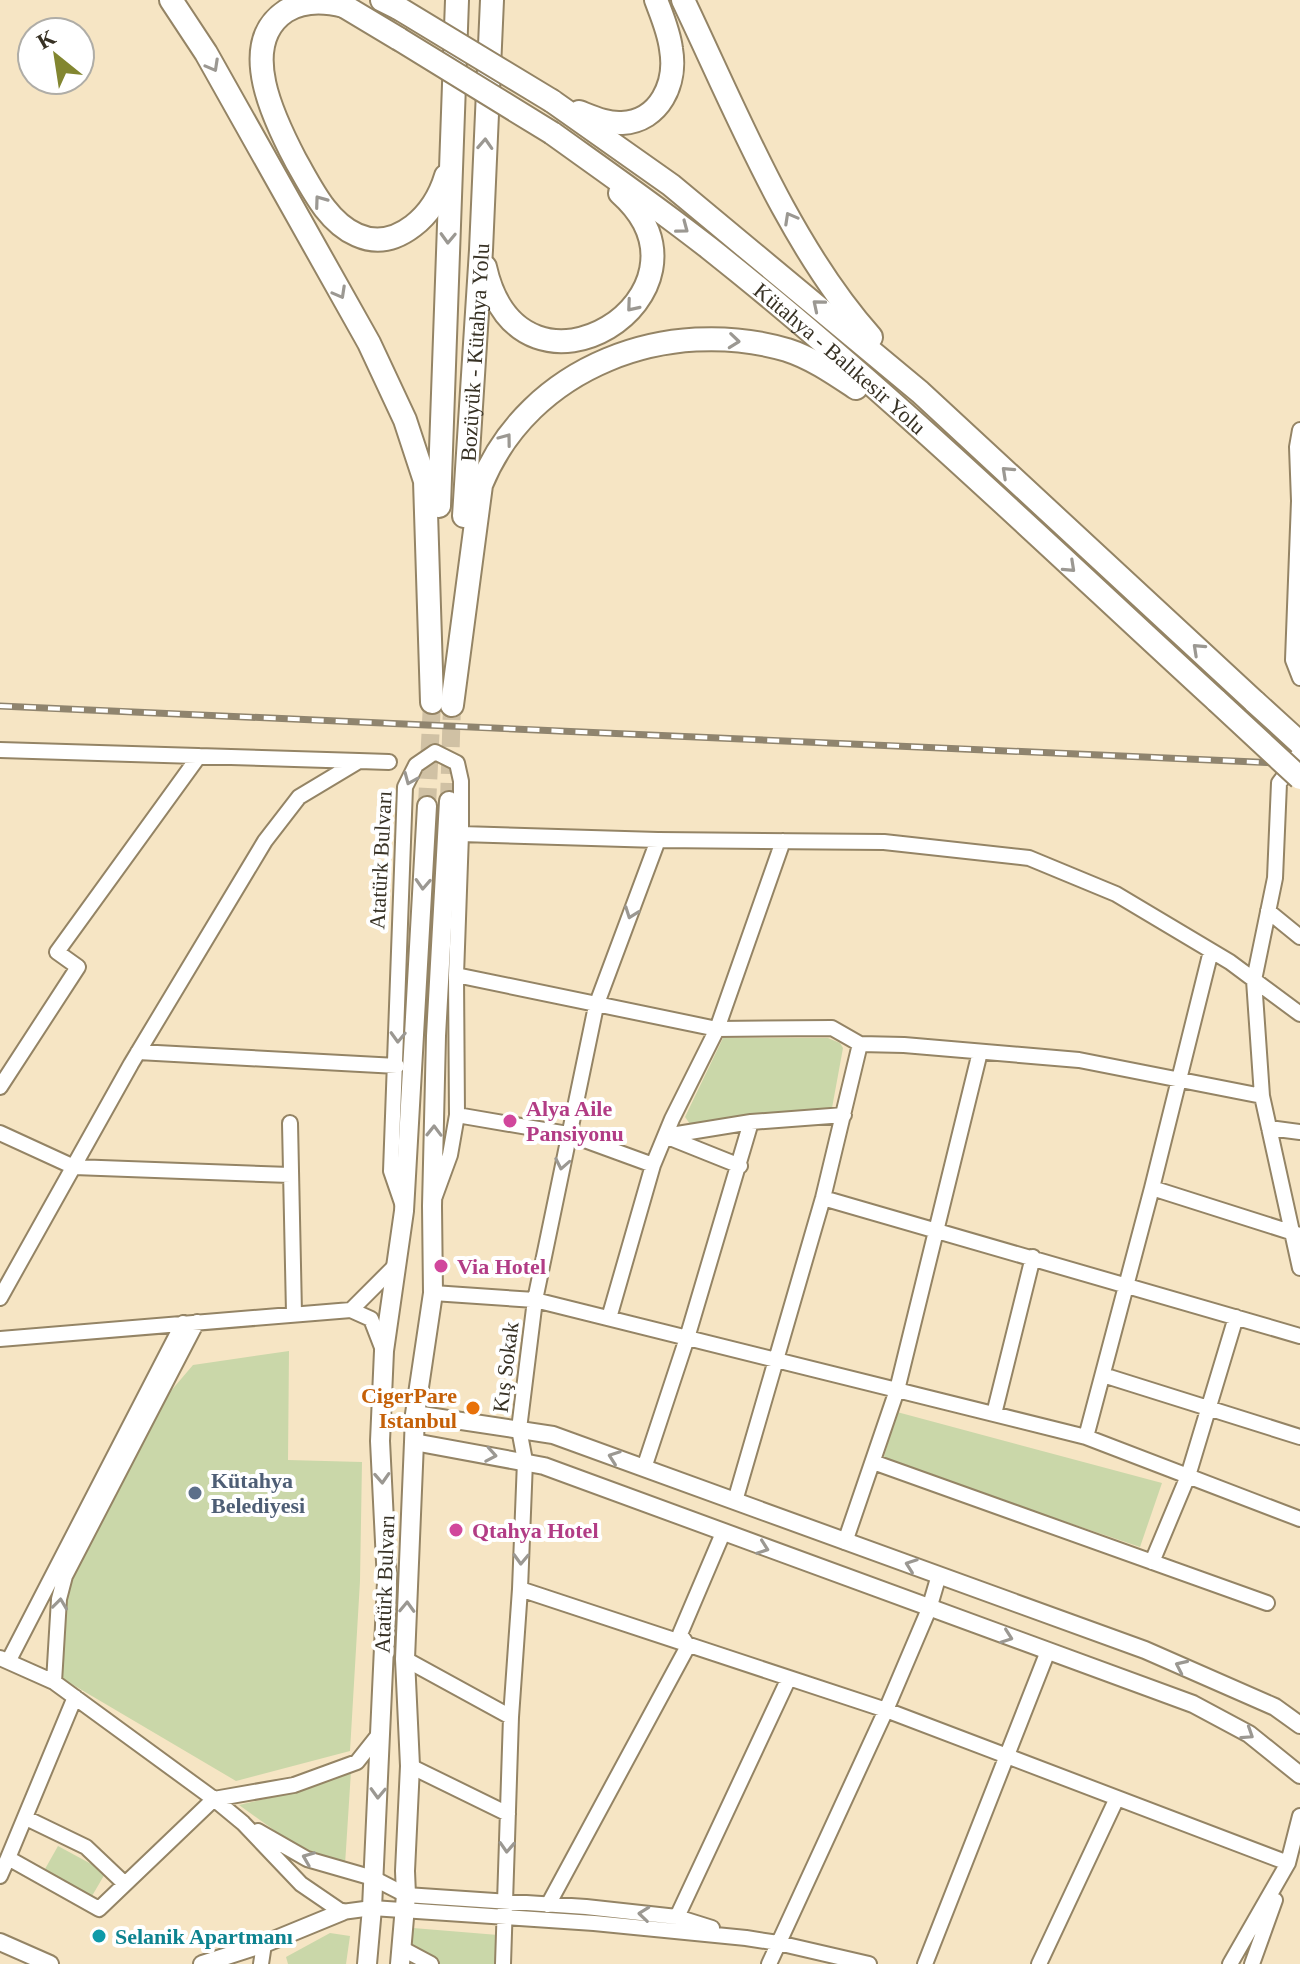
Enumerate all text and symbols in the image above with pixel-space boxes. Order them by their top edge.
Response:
north arrow [16,16,96,96]
text: K [33,24,60,54]
one-way arrow [203,57,219,72]
one-way arrow [477,137,494,150]
one-way arrow [315,195,330,209]
one-way arrow [784,212,800,227]
one-way arrow [675,219,689,233]
one-way arrow [440,232,457,245]
street label: Bozüyük - Kütahya Yolu [456,243,494,462]
street label: Kütahya - Balıkesir Yolu [749,278,931,440]
one-way arrow [330,284,346,298]
one-way arrow [627,297,642,312]
one-way arrow [812,301,827,315]
one-way arrow [727,333,740,350]
one-way arrow [496,433,511,448]
one-way arrow [1002,467,1016,482]
one-way arrow [1061,557,1076,571]
one-way arrow [1192,644,1207,658]
one-way arrow [404,770,420,785]
street label: Atatürk Bulvarı [364,790,397,930]
one-way arrow [415,878,432,891]
one-way arrow [624,906,641,920]
one-way arrow [389,1031,406,1044]
place label: Alya Aile Pansiyonu [526,1096,624,1146]
marker: Alya Aile Pansiyonu [501,1112,519,1130]
one-way arrow [425,1124,443,1137]
one-way arrow [555,1157,572,1170]
place label: Via Hotel [457,1254,546,1279]
marker: Via Hotel [432,1257,450,1275]
street label: Kış Sokak [488,1320,523,1414]
place label: CigerPare Istanbul [361,1383,457,1433]
marker: CigerPare Istanbul [464,1399,482,1417]
one-way arrow [484,1446,497,1463]
one-way arrow [608,1450,622,1467]
place label: Kütahya Belediyesi [211,1468,305,1518]
one-way arrow [373,1472,390,1485]
marker: Kütahya Belediyesi [186,1484,204,1502]
street label: Atatürk Bulvarı [370,1514,399,1654]
place label: Qtahya Hotel [472,1518,599,1543]
marker: Qtahya Hotel [447,1521,465,1539]
one-way arrow [755,1538,769,1555]
one-way arrow [513,1553,530,1566]
one-way arrow [905,1559,919,1575]
one-way arrow [51,1598,68,1611]
one-way arrow [399,1600,416,1613]
one-way arrow [999,1627,1013,1643]
one-way arrow [1174,1660,1189,1676]
one-way arrow [1239,1724,1253,1739]
one-way arrow [369,1787,386,1800]
one-way arrow [498,1841,515,1854]
one-way arrow [302,1851,316,1868]
one-way arrow [637,1905,650,1922]
place label: Selanik Apartmanı [115,1924,293,1949]
marker: Selanik Apartmanı [90,1927,108,1945]

